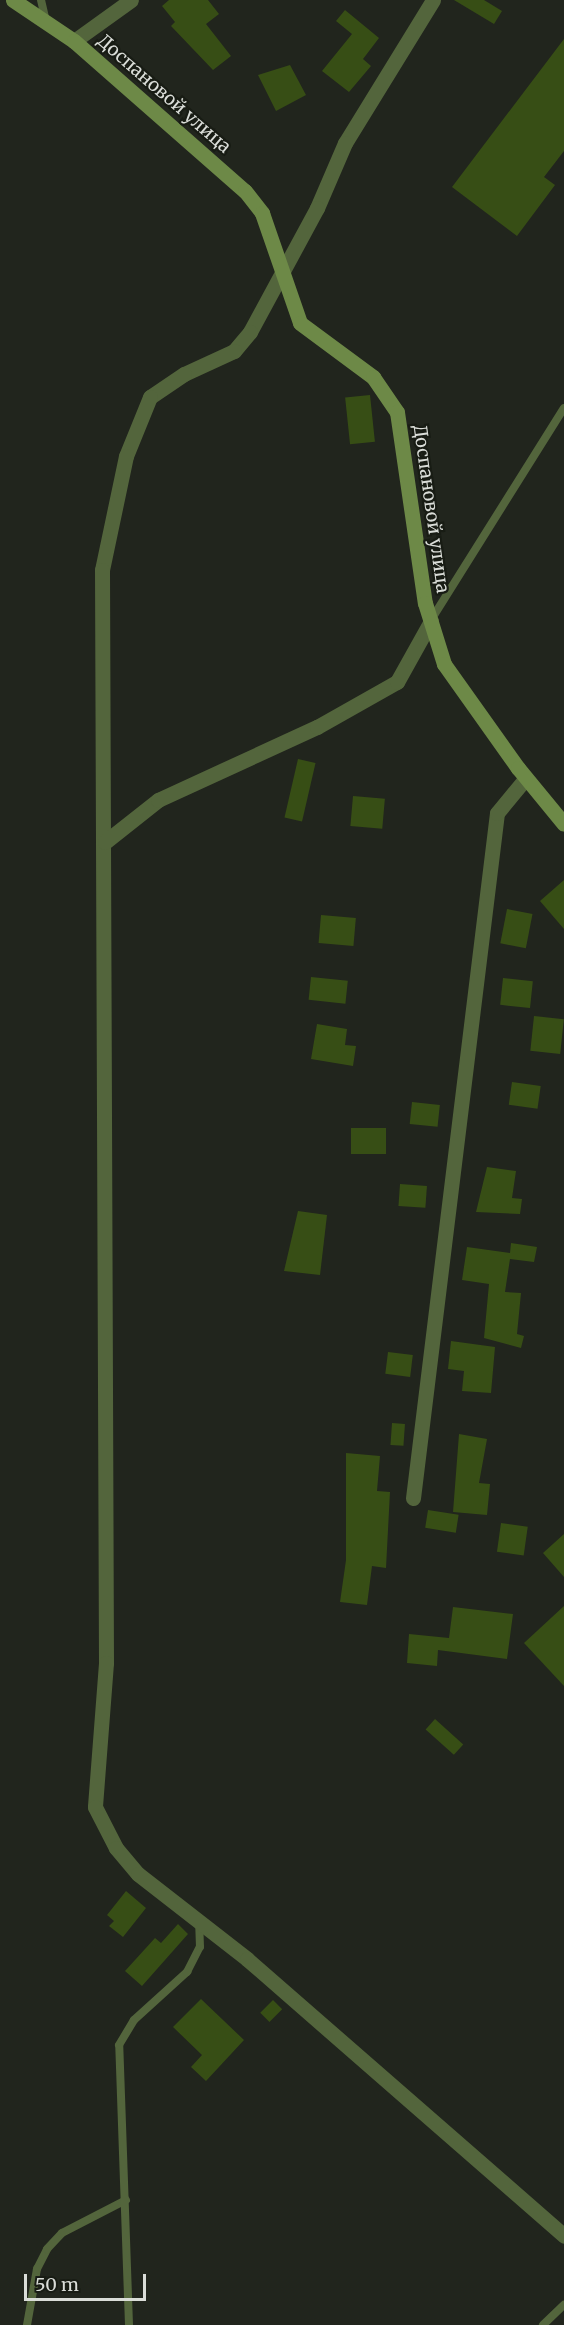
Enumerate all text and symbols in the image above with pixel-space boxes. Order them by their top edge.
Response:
street label: Доспановой улица [93,30,235,158]
street label: Доспановой улица [408,423,454,595]
scale bar [27,2262,148,2300]
text: 50 m [35,2273,79,2296]

